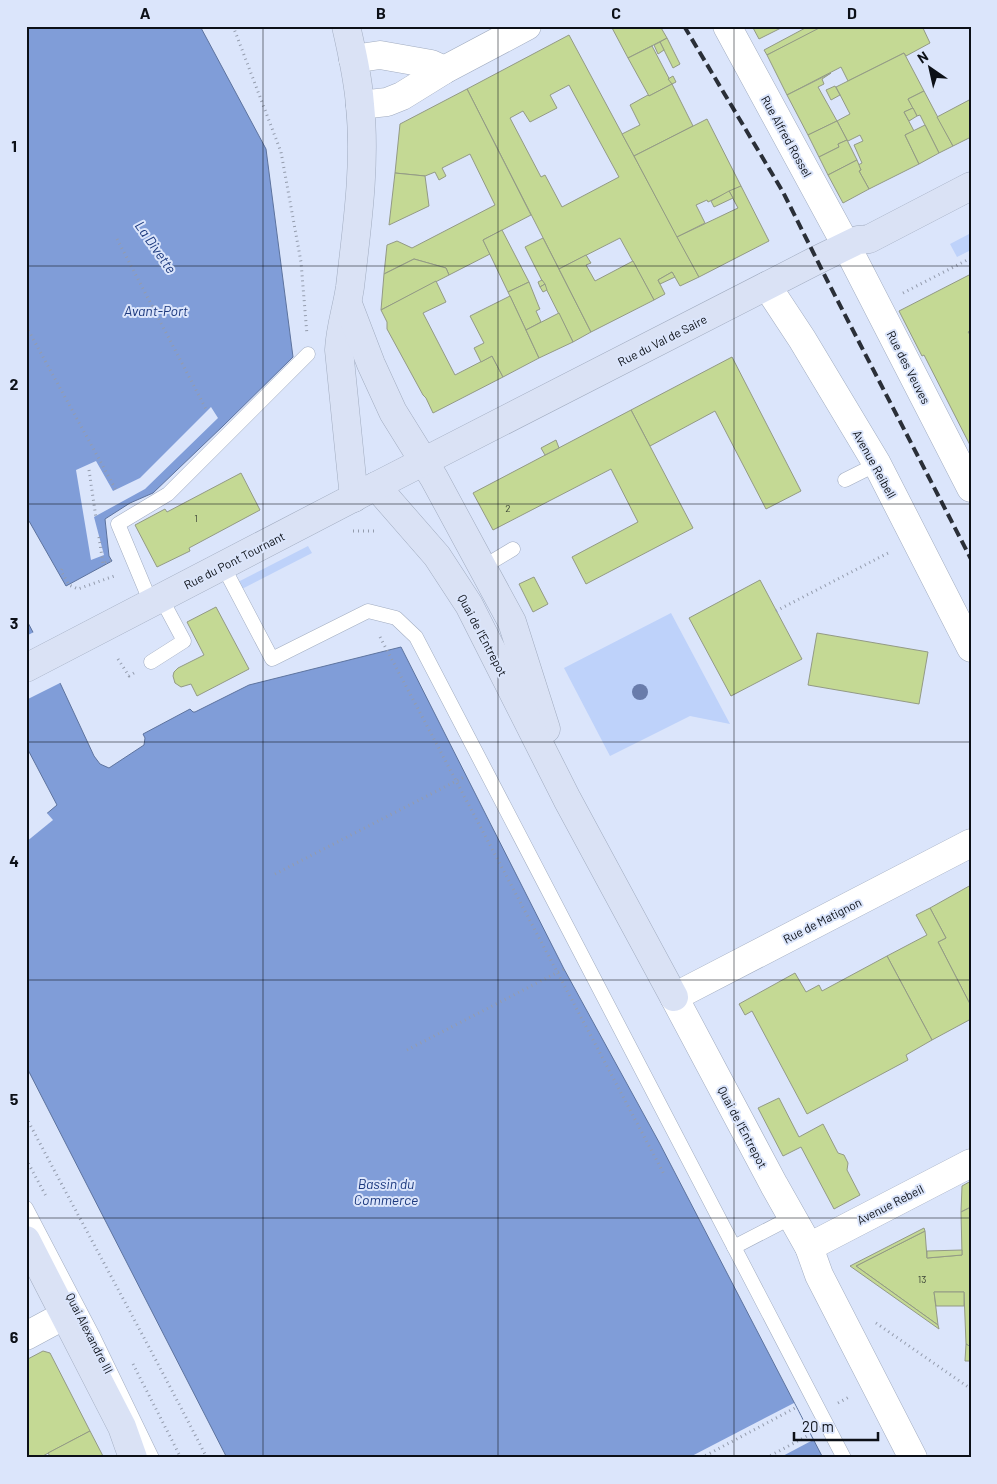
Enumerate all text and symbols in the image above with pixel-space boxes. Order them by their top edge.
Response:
text: A [140,3,151,22]
text: B [376,3,386,22]
text: C [611,3,621,22]
text: D [847,3,857,22]
north arrow [904,42,954,92]
text: N [914,47,931,66]
street label: Rue Alfred Rossel [759,93,815,179]
text: 1 [11,136,17,155]
water label: La Divette [132,218,180,276]
water label: Avant-Port [124,302,188,319]
street label: Rue du Val de Saire [615,312,709,368]
street label: Rue des Veuves [885,328,934,406]
text: 2 [10,374,19,393]
street label: Avenue Reibell [851,428,899,500]
house number: 2 [505,502,511,514]
house number: 1 [194,512,198,524]
street label: Rue du Pont Tournant [181,528,287,592]
street label: Quai de l'Entrepot [456,592,510,678]
text: 3 [10,613,18,632]
text: 4 [9,851,19,870]
street label: Rue de Matignon [781,894,863,946]
street label: Quai de l'Entrepot [716,1084,770,1170]
text: 5 [10,1089,19,1108]
water label: Bassin du Commerce [354,1175,418,1208]
street label: Avenue Rebeil [854,1181,926,1227]
house number: 13 [918,1273,926,1285]
street label: Quai Alexandre III [64,1290,116,1376]
text: 6 [10,1327,19,1346]
scale bar [794,1409,878,1441]
text: 20 m [802,1417,834,1435]

